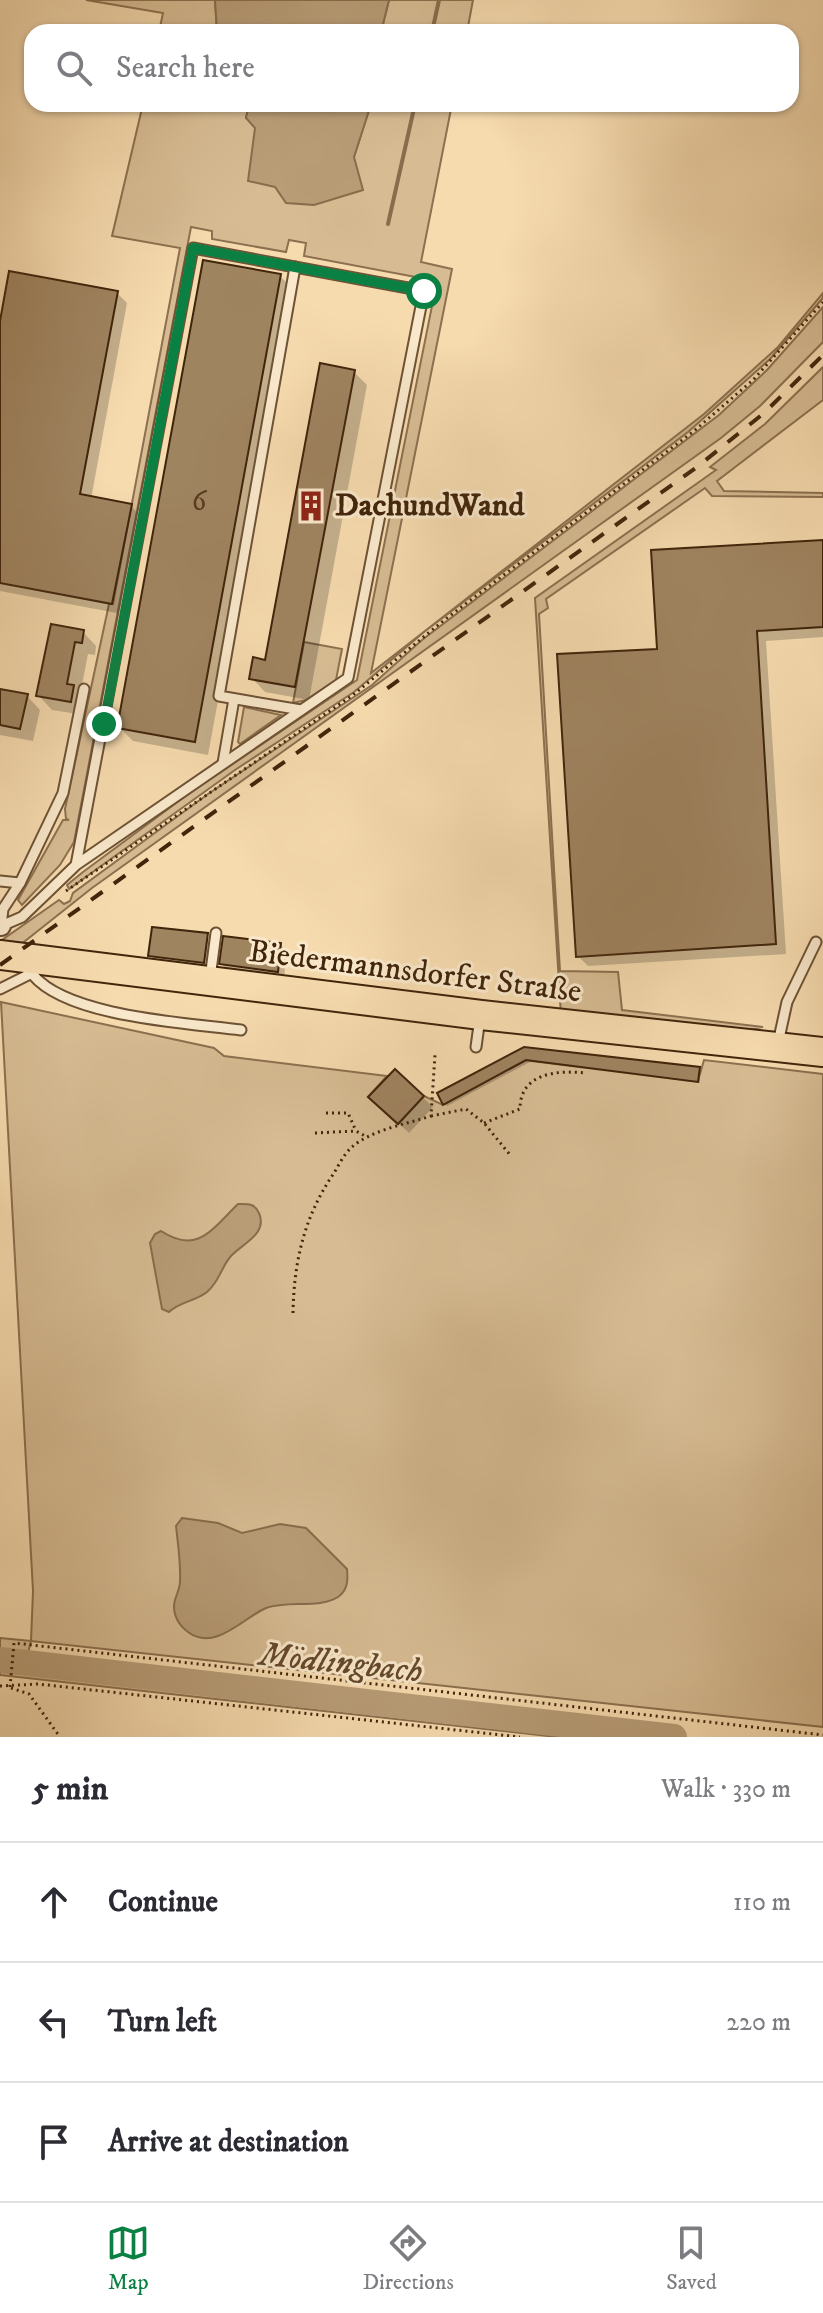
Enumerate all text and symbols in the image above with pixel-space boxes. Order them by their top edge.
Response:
search box [24,24,799,112]
icon: search [52,46,96,90]
text: Search here [116,50,255,87]
route start [406,273,442,309]
house number: 6 [192,484,208,519]
place label: DachundWand [335,486,525,526]
building icon: DachundWand [294,489,328,523]
route end [86,706,122,742]
street label: Biedermannsdorfer Straße [246,932,584,1012]
water label: Mödlingbach [255,1633,425,1692]
text: 5 min [32,1768,108,1810]
text: Walk · 330 m [661,1773,791,1806]
icon: ahead [32,1880,76,1924]
text: Continue [108,1884,218,1921]
text: 110 m [733,1886,791,1919]
icon: left [32,2000,76,2044]
text: Turn left [108,2004,217,2041]
text: 220 m [726,2006,791,2039]
icon: arrive [32,2120,76,2164]
text: Arrive at destination [108,2124,349,2161]
tab: Map [106,2221,150,2296]
tab: Directions [363,2221,454,2296]
tab: Saved [666,2221,717,2296]

